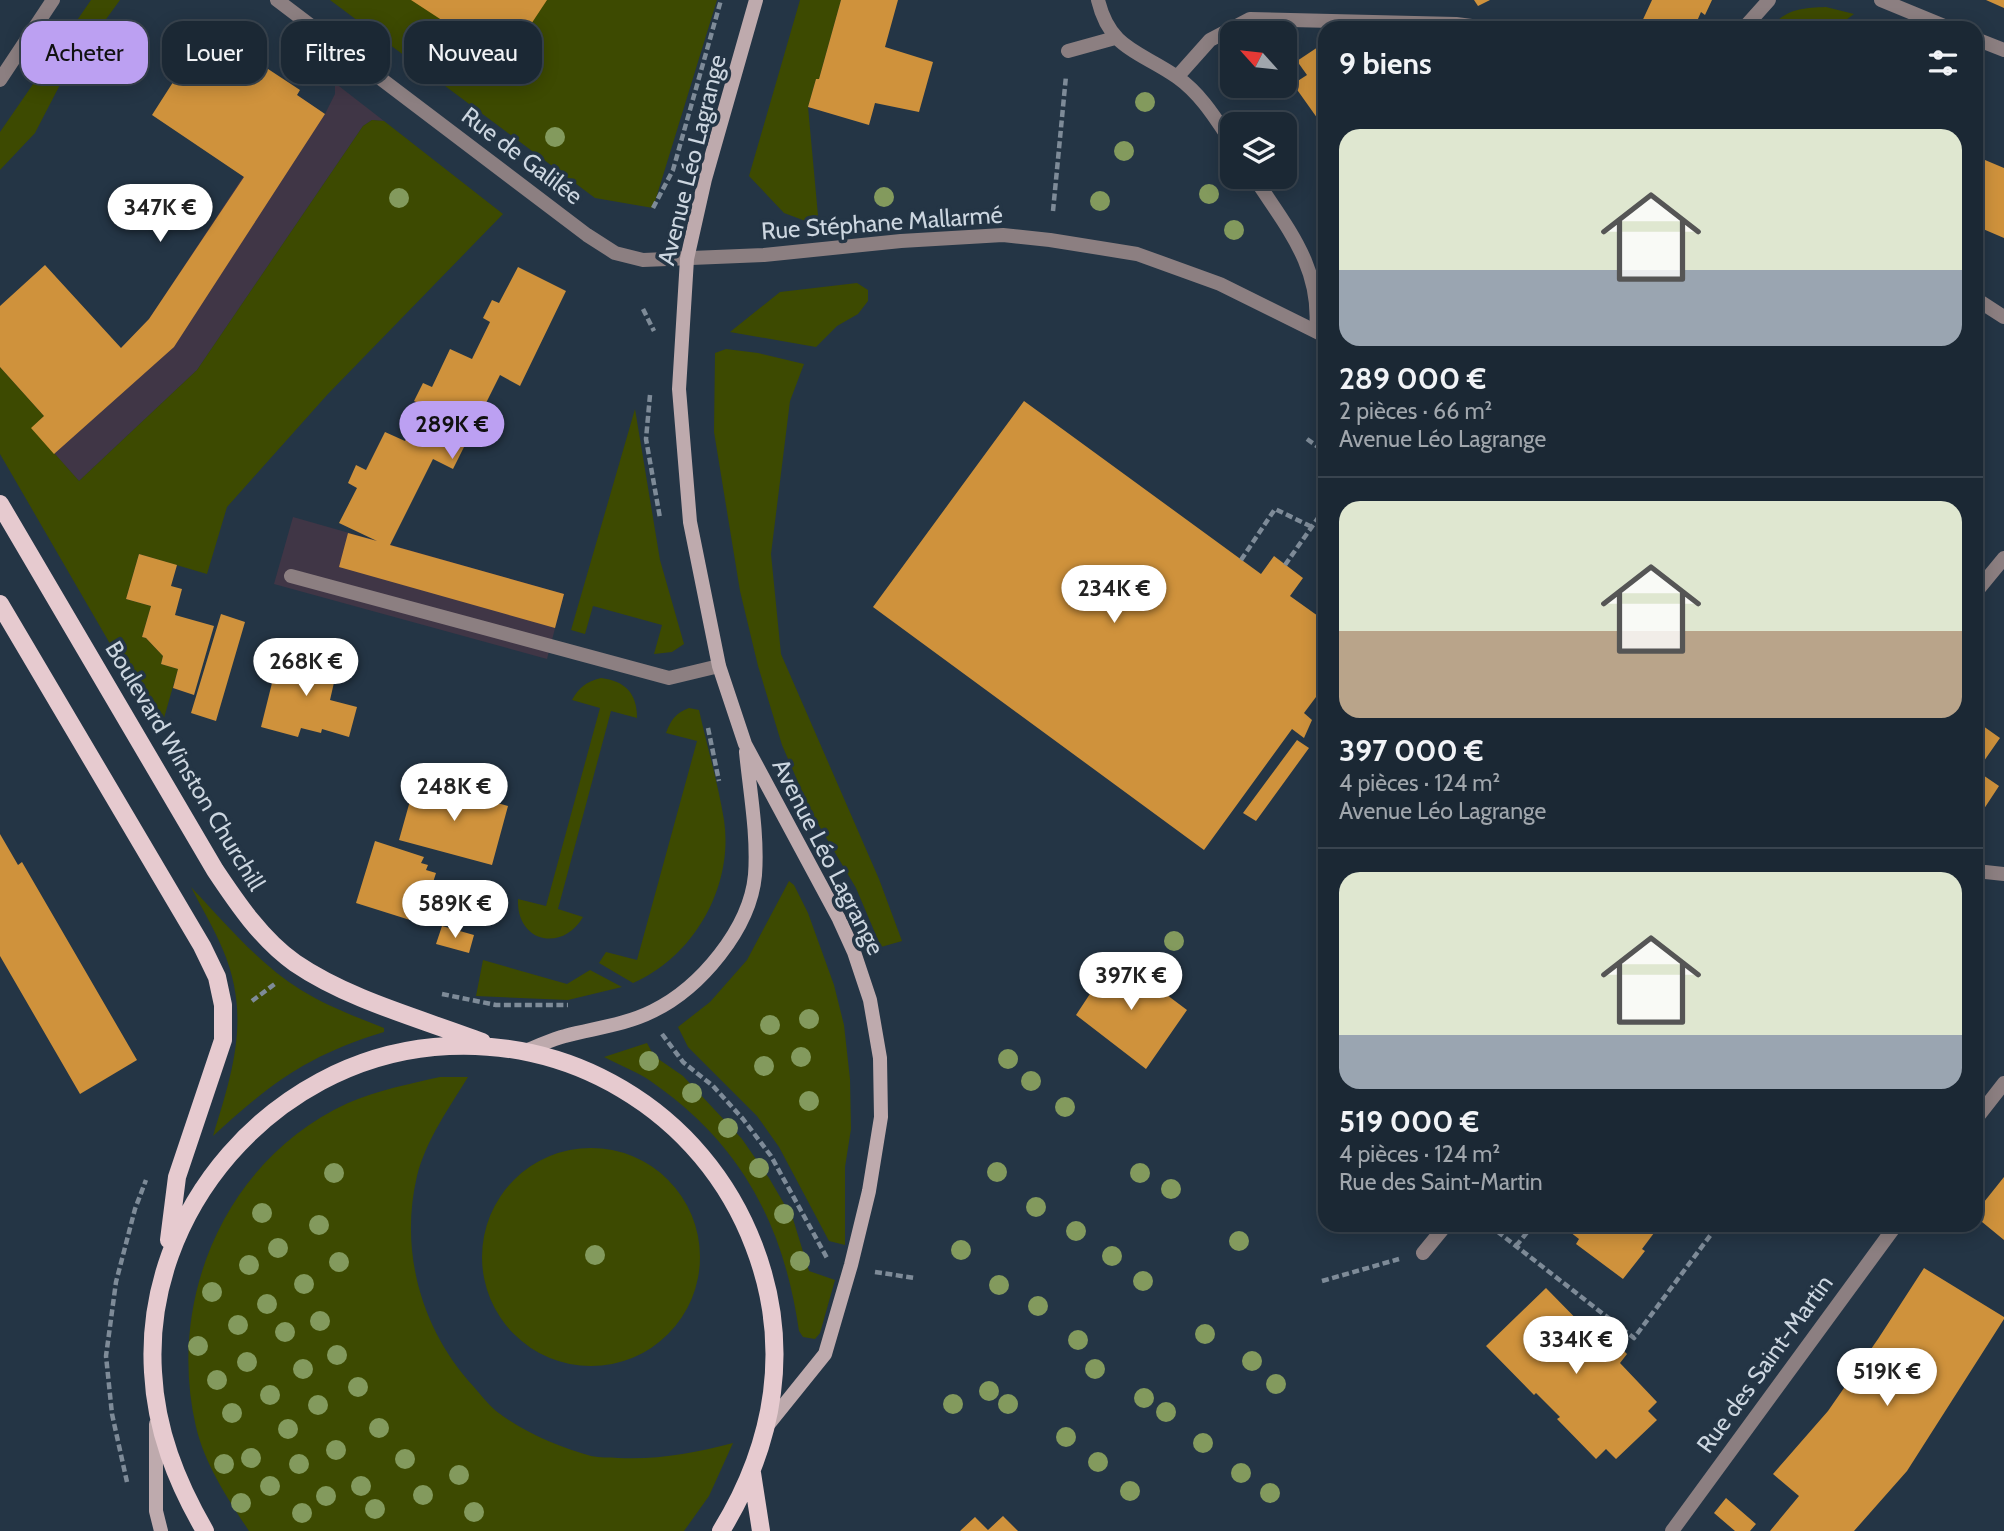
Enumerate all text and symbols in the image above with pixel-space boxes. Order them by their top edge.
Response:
chip: Acheter [21,21,148,84]
chip: Louer [162,21,267,84]
chip: Filtres [281,21,390,84]
chip: Nouveau [404,21,542,84]
north arrow [1220,21,1297,98]
map controls [1220,21,1297,189]
icon: filters [1924,44,1962,82]
text: 9 biens [1339,45,1432,82]
street label: Avenue Léo Lagrange [651,51,732,268]
street label: Rue de Galilée [456,101,589,211]
button: layers [1220,112,1297,189]
icon: home [1588,174,1714,300]
pin: 347K € [103,184,217,244]
text: 347K € [124,193,196,221]
street label: Rue Stéphane Mallarmé [760,200,1004,245]
text: 289 000 € [1339,360,1486,397]
text: 2 pièces · 66 m² [1339,397,1492,425]
pin: 289K € [395,402,509,461]
text: 289K € [415,410,489,438]
text: Avenue Léo Lagrange [1339,425,1546,453]
icon: home [1588,546,1714,672]
pin: 234K € [1057,566,1171,625]
text: 234K € [1077,574,1151,602]
street label: Boulevard Winston Churchill [99,636,272,896]
pin: 268K € [249,638,363,698]
text: 268K € [269,647,343,675]
text: 397 000 € [1339,732,1484,769]
street label: Avenue Léo Lagrange [766,754,890,960]
pin: 248K € [397,764,511,823]
text: 4 pièces · 124 m² [1339,769,1500,797]
text: 248K € [417,772,491,800]
text: Avenue Léo Lagrange [1339,797,1546,825]
pin: 589K € [398,880,512,940]
text: 589K € [418,889,492,917]
icon: home [1588,917,1714,1043]
pin: 397K € [1074,953,1188,1012]
text: 397K € [1095,961,1167,989]
text: 519 000 € [1339,1103,1479,1140]
text: 4 pièces · 124 m² [1339,1140,1500,1168]
text: Rue des Saint-Martin [1339,1168,1543,1196]
street label: Rue des Saint-Martin [1690,1269,1839,1458]
pin: 334K € [1519,1316,1633,1376]
text: 334K € [1539,1325,1613,1353]
pin: 519K € [1830,1348,1944,1408]
text: 519K € [1853,1357,1921,1385]

